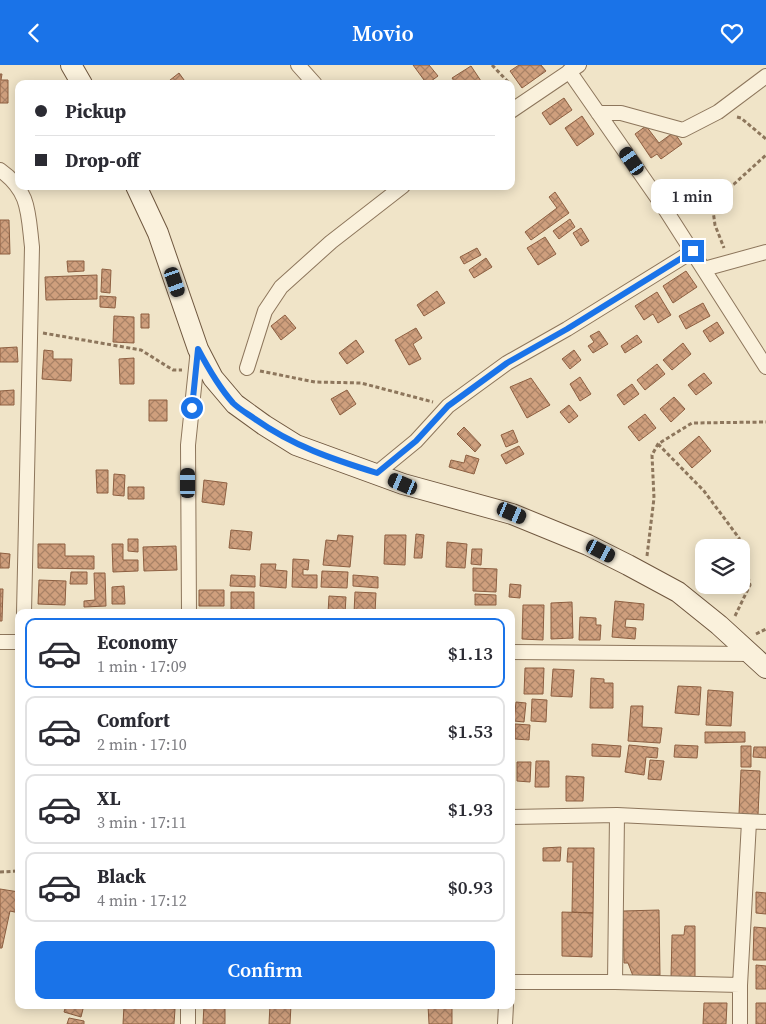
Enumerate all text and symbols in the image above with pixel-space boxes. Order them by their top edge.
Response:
text: Movio [352,18,414,48]
icon: back [20,19,48,47]
icon: heart [718,19,746,47]
text: Pickup [65,98,126,124]
car [617,144,646,178]
text: Drop-off [65,147,139,173]
callout: 1 min [652,179,734,213]
text: 1 min [671,185,713,207]
route end [682,240,704,262]
car [163,265,186,299]
route start [181,397,203,419]
car [180,468,195,498]
car [386,471,419,497]
car [495,500,528,526]
car [584,538,617,564]
map controls [695,539,750,594]
button: layers [695,539,750,594]
text: Economy [97,629,178,655]
icon: car [37,631,82,676]
text: $1.13 [448,640,493,666]
text: 1 min · 17:09 [97,655,187,677]
text: Comfort [97,707,170,733]
icon: car [37,709,82,754]
text: $1.53 [448,718,493,744]
text: 2 min · 17:10 [97,733,187,755]
text: XL [97,785,120,811]
icon: car [37,787,82,832]
text: $1.93 [448,796,493,822]
text: 3 min · 17:11 [97,811,187,833]
text: Black [97,863,146,889]
icon: car [37,865,82,910]
text: $0.93 [448,874,493,900]
text: 4 min · 17:12 [97,889,187,911]
button: Confirm [35,941,495,999]

